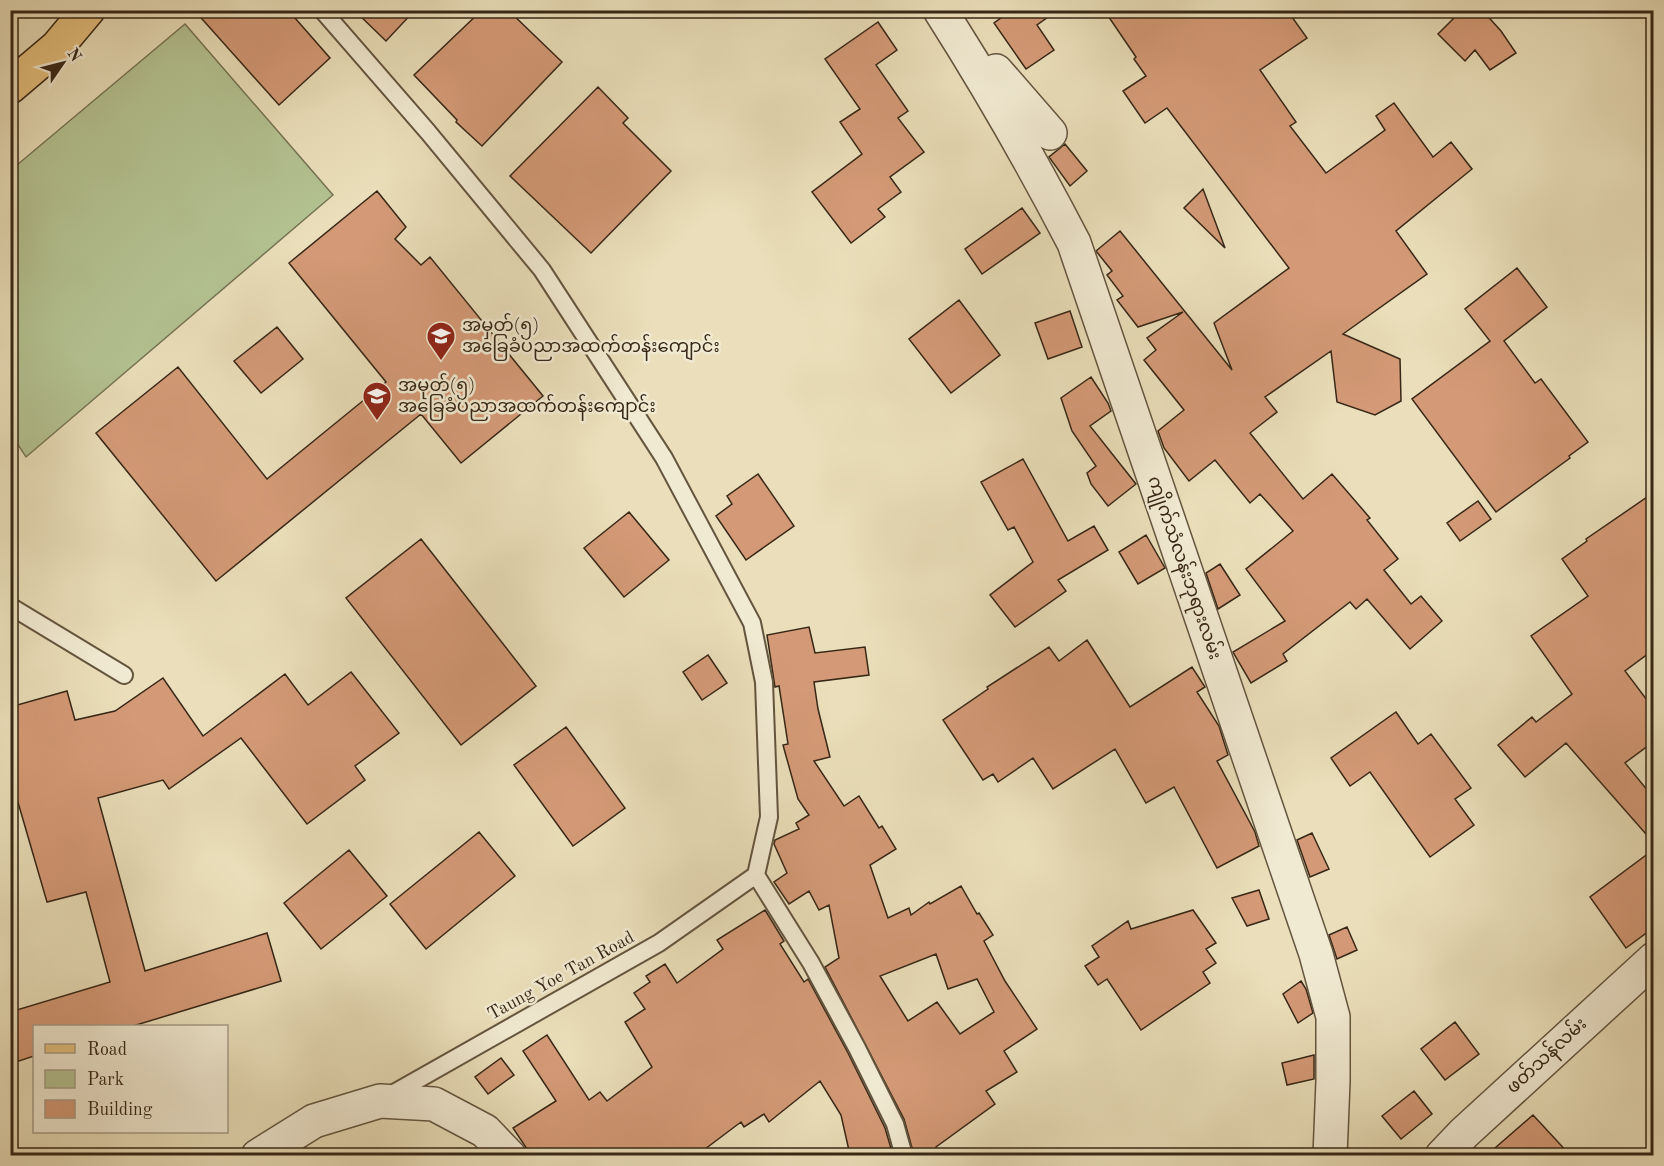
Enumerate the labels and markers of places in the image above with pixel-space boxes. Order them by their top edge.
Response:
place label: အမှတ်(၅) အခြေခံပညာအထက်တန်းကျောင်း [462,312,720,361]
school or university icon: အမှတ်(၅) အခြေခံပညာအထက်တန်းကျောင်း [425,320,457,362]
place label: အမုတ်(၅) အခြေခံပညာအထက်တန်းကျောင်း [398,372,656,421]
school or university icon: အမုတ်(၅) အခြေခံပညာအထက်တန်းကျောင်း [361,380,393,422]

